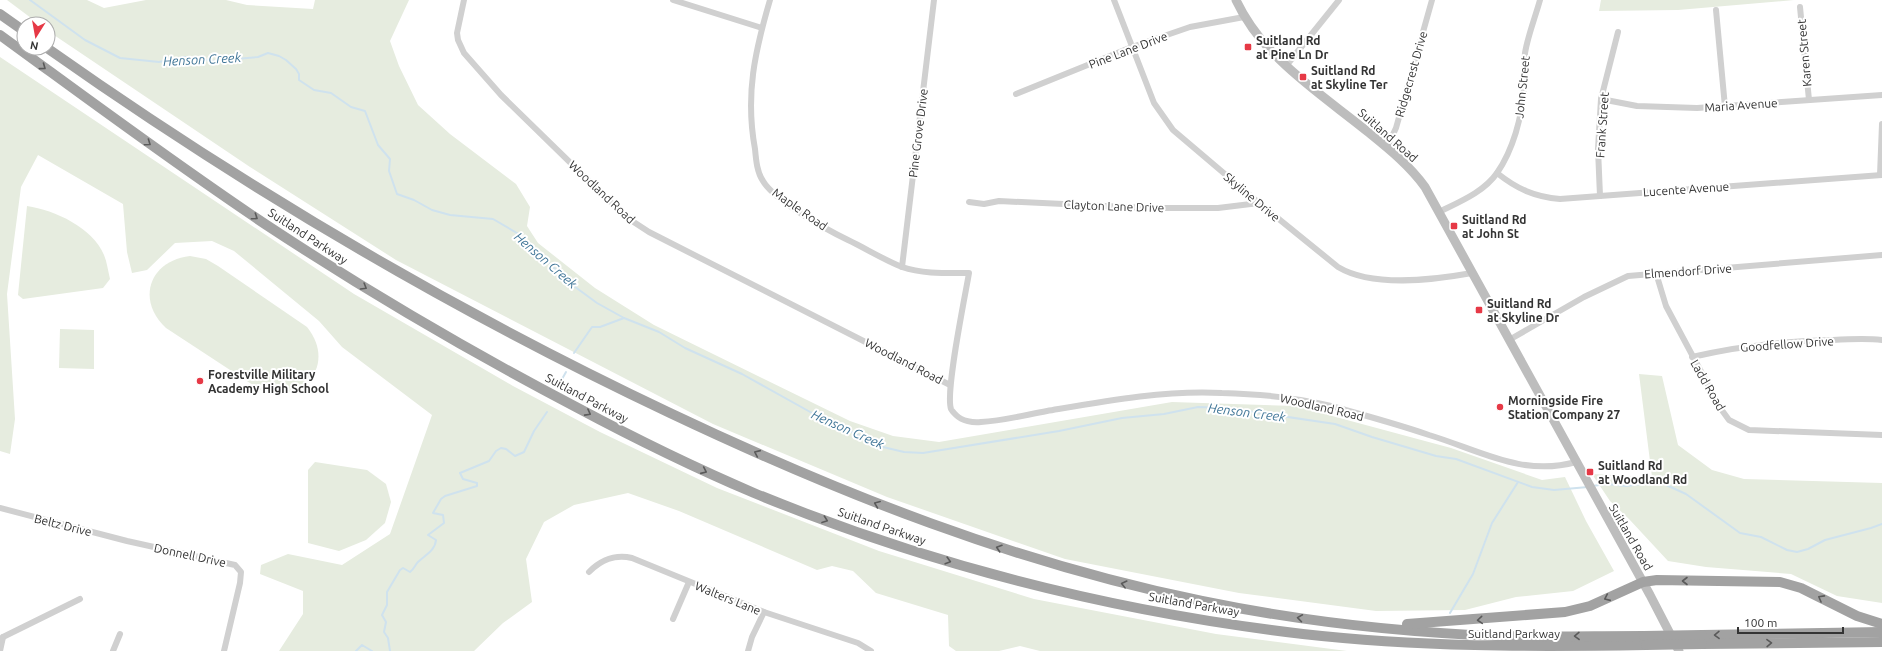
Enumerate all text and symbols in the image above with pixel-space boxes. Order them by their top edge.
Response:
north arrow [16,16,56,56]
street label: Karen Street [1795,18,1813,87]
street label: Pine Lane Drive [1087,29,1169,71]
street label: Ridgecrest Drive [1393,30,1429,118]
place label: Suitland Rd at Pine Ln Dr [1256,34,1328,61]
text: N [29,39,39,52]
marker: Suitland Rd at Pine Ln Dr [1243,42,1253,52]
water label: Henson Creek [163,50,242,68]
street label: John Street [1512,55,1532,119]
one-way arrow [38,62,45,69]
place label: Suitland Rd at Skyline Ter [1311,64,1388,91]
marker: Suitland Rd at Skyline Ter [1298,72,1308,82]
street label: Pine Grove Drive [906,88,930,178]
street label: Frank Street [1593,91,1611,158]
street label: Maria Avenue [1704,96,1778,114]
street label: Suitland Road [1356,106,1420,164]
one-way arrow [144,138,151,146]
street label: Woodland Road [566,158,638,226]
street label: Skyline Drive [1221,170,1283,224]
street label: Lucente Avenue [1642,179,1730,199]
street label: Maple Road [770,185,830,233]
street label: Clayton Lane Drive [1063,198,1165,214]
street label: Suitland Parkway [266,206,350,267]
one-way arrow [251,212,258,220]
place label: Suitland Rd at John St [1462,213,1527,240]
marker: Suitland Rd at John St [1449,221,1459,231]
water label: Henson Creek [512,229,580,291]
street label: Elmendorf Drive [1644,261,1732,281]
one-way arrow [360,282,367,290]
place label: Suitland Rd at Skyline Dr [1487,297,1559,324]
marker: Suitland Rd at Skyline Dr [1474,305,1484,315]
street label: Goodfellow Drive [1740,334,1834,354]
street label: Woodland Road [863,336,945,386]
street label: Ladd Road [1688,357,1728,413]
place label: Forestville Military Academy High School [208,368,329,395]
street label: Suitland Parkway [543,371,631,425]
marker: Forestville Military Academy High School [195,376,205,386]
street label: Woodland Road [1279,391,1365,423]
place label: Morningside Fire Station Company 27 [1508,394,1621,421]
water label: Henson Creek [1207,400,1287,424]
marker: Morningside Fire Station Company 27 [1495,402,1505,412]
water label: Henson Creek [809,407,887,451]
one-way arrow [584,409,591,416]
one-way arrow [754,450,762,458]
place label: Suitland Rd at Woodland Rd [1598,459,1687,486]
one-way arrow [700,466,708,474]
marker: Suitland Rd at Woodland Rd [1585,467,1595,477]
one-way arrow [874,501,882,509]
street label: Suitland Road [1607,502,1655,572]
street label: Suitland Parkway [836,505,928,547]
street label: Beltz Drive [33,512,93,538]
one-way arrow [821,515,828,524]
street label: Donnell Drive [153,541,227,569]
one-way arrow [996,544,1003,553]
one-way arrow [944,556,951,565]
one-way arrow [1682,577,1688,585]
street label: Walters Lane [693,579,763,617]
one-way arrow [1121,580,1128,588]
street label: Suitland Parkway [1148,590,1241,618]
one-way arrow [1604,593,1612,601]
one-way arrow [1817,595,1825,602]
scale bar [1738,609,1843,635]
one-way arrow [1297,614,1303,623]
one-way arrow [1477,615,1483,624]
text: 100 m [1744,616,1777,629]
street label: Suitland Parkway [1468,627,1560,640]
one-way arrow [1714,631,1720,639]
one-way arrow [1574,632,1580,641]
one-way arrow [1766,639,1772,647]

